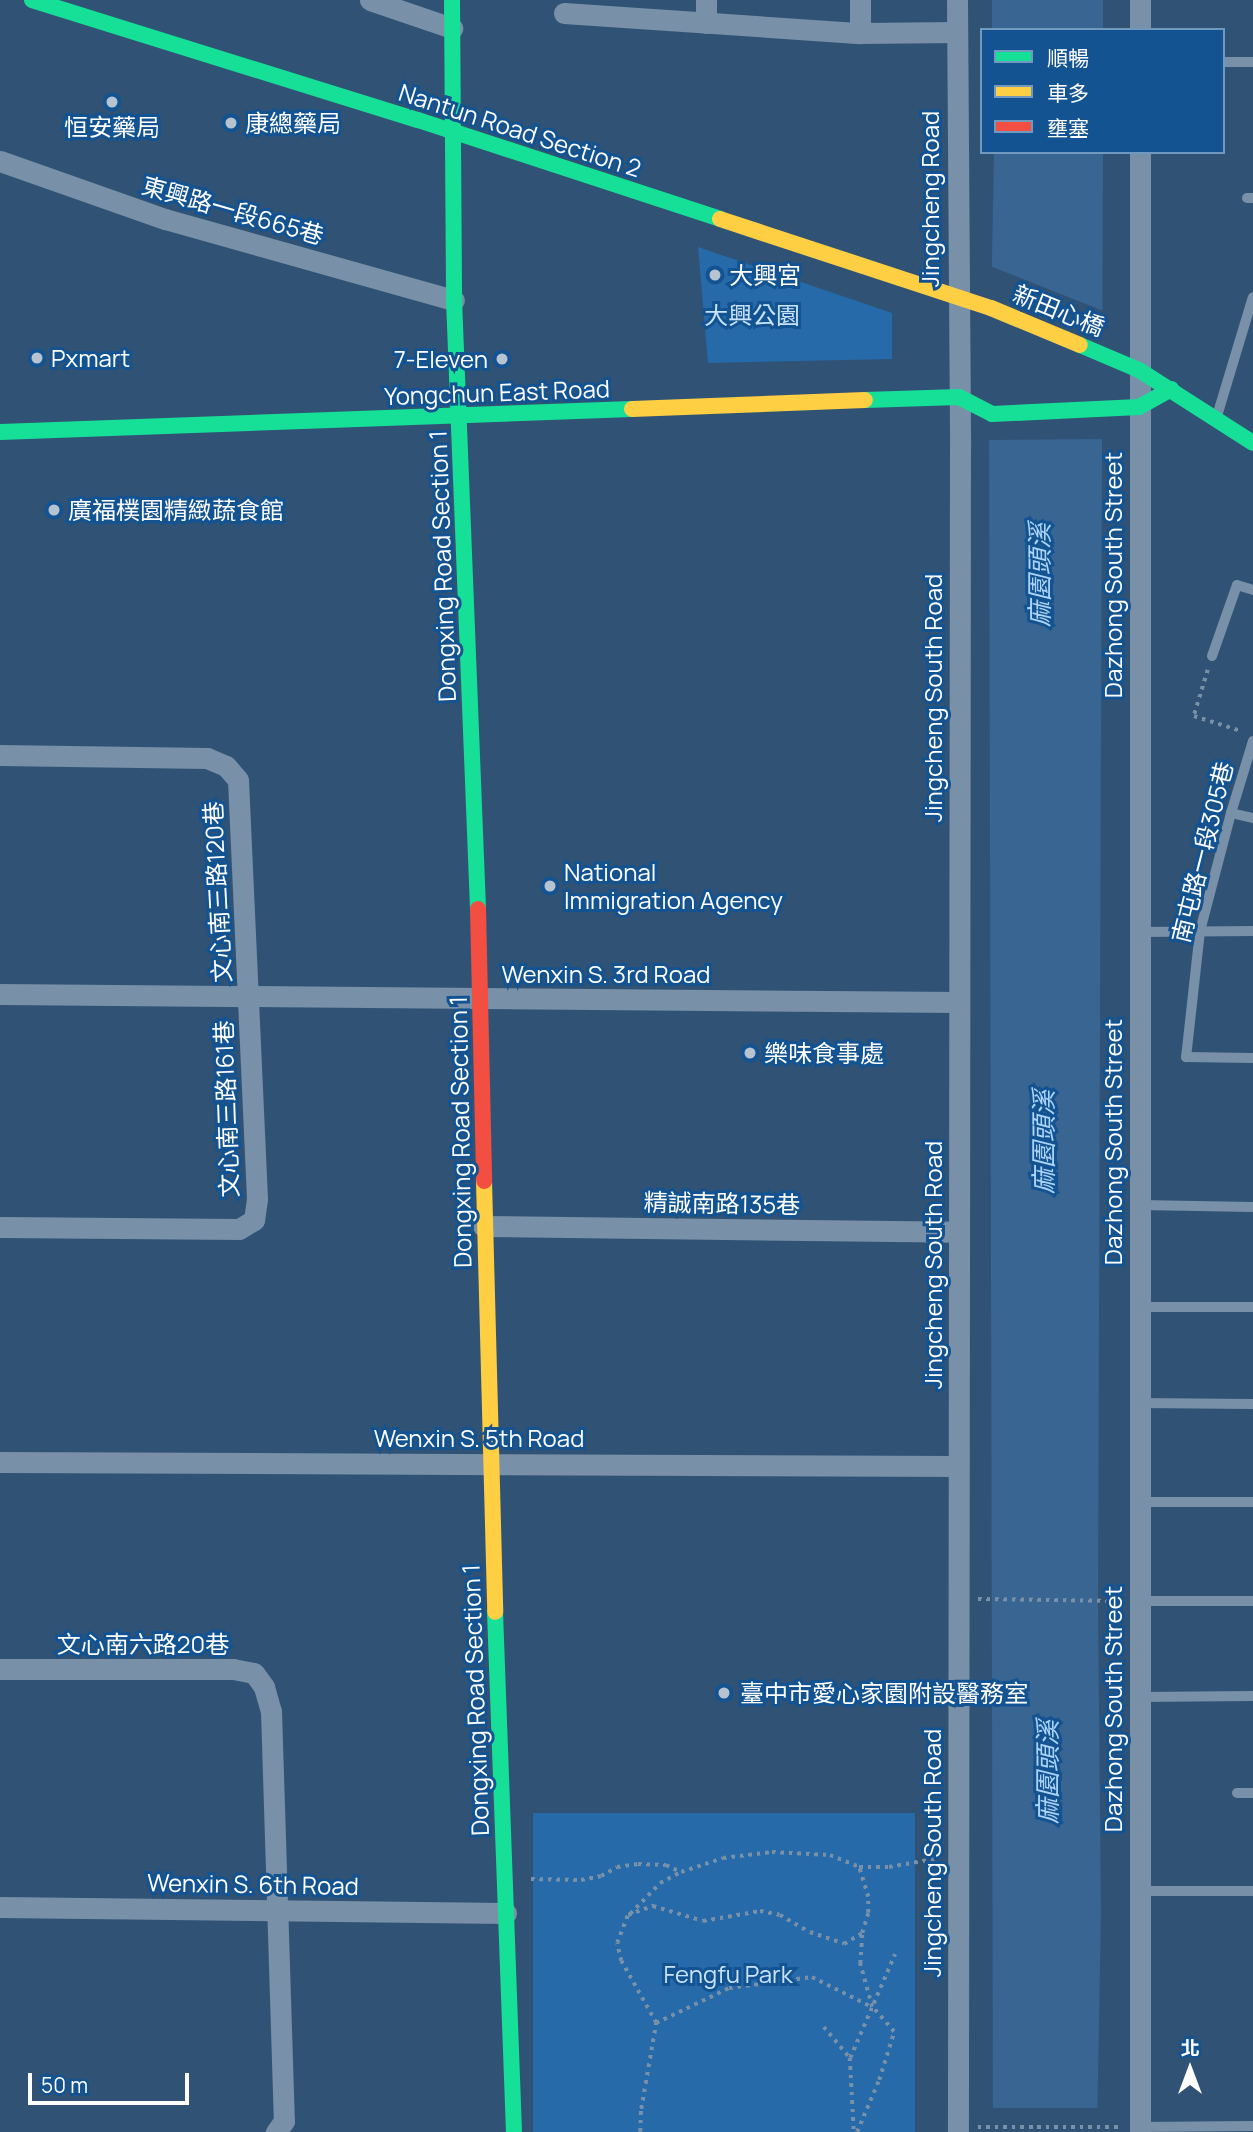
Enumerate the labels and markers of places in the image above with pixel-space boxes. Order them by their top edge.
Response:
marker: 恒安藥局 [104,94,120,110]
place label: 康總藥局 [245,109,341,137]
place label: 恒安藥局 [64,113,160,141]
marker: 康總藥局 [223,115,239,131]
place label: 大興宮 [729,261,801,289]
marker: 大興宮 [707,267,723,283]
place label: Pxmart [51,344,130,372]
place label: 7-Eleven [394,345,488,373]
marker: Pxmart [29,350,45,366]
marker: 7-Eleven [494,351,510,367]
place label: 廣福樸園精緻蔬食館 [68,496,284,524]
marker: 廣福樸園精緻蔬食館 [46,502,62,518]
place label: National Immigration Agency [564,858,783,914]
marker: National Immigration Agency [542,878,558,894]
place label: 樂味食事處 [764,1039,884,1067]
marker: 樂味食事處 [742,1045,758,1061]
place label: 臺中市愛心家園附設醫務室 [740,1679,1028,1707]
marker: 臺中市愛心家園附設醫務室 [714,1683,734,1703]

